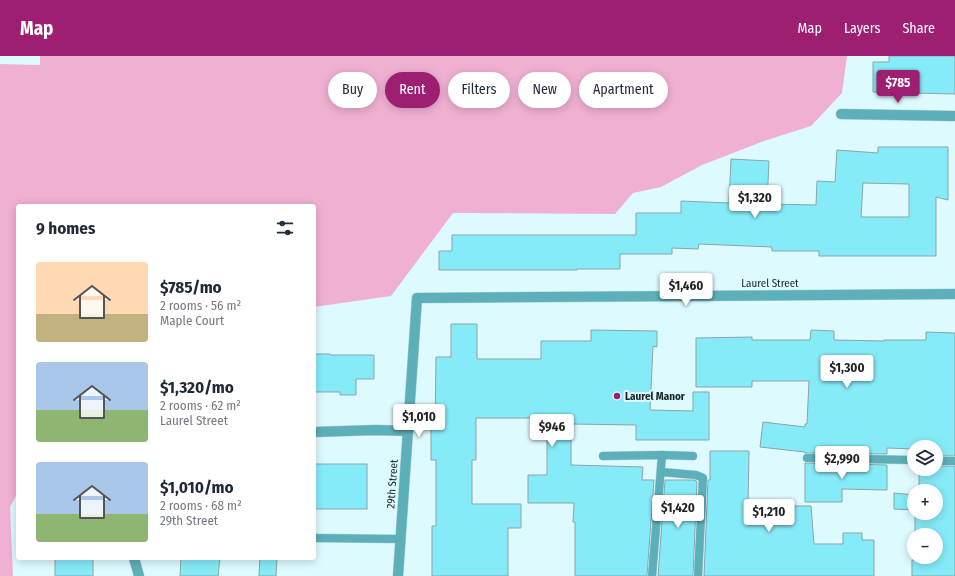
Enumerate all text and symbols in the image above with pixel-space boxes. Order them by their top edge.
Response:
text: Map [20,17,53,40]
text: Map [798,20,822,37]
text: Layers [844,20,880,37]
text: Share [902,20,935,37]
pin: $785 [874,70,922,104]
chip: Buy [328,72,377,108]
chip: Rent [385,72,440,108]
chip: Filters [448,72,510,108]
chip: New [518,72,571,108]
chip: Apartment [579,72,668,108]
text: $785 [886,75,910,90]
pin: $1,320 [722,185,788,219]
text: $1,320 [738,190,772,205]
icon: filters [274,217,296,239]
text: 9 homes [36,218,95,239]
pin: $1,460 [653,273,719,307]
text: $785/mo [160,277,222,298]
street label: Laurel Street [741,277,799,290]
icon: home [68,278,116,326]
text: $1,460 [669,278,703,293]
text: 2 rooms · 56 m² [160,298,241,313]
text: Maple Court [160,313,224,328]
pin: $1,300 [814,355,880,389]
text: $1,300 [830,360,865,375]
text: $1,320/mo [160,377,234,398]
icon: home [68,378,116,426]
place label: Laurel Manor [625,390,686,403]
marker: Laurel Manor [612,391,622,401]
text: 2 rooms · 62 m² [160,398,241,413]
pin: $1,010 [386,404,452,438]
text: $1,010 [402,409,436,424]
text: Laurel Street [160,413,228,428]
pin: $946 [528,414,576,448]
text: $946 [539,419,565,434]
map controls [907,440,943,564]
button: layers [907,440,943,476]
pin: $2,990 [809,446,875,480]
text: $2,990 [824,451,860,466]
street label: 29th Street [384,459,401,509]
text: $1,010/mo [160,477,234,498]
icon: home [68,478,116,526]
button: + [907,484,943,520]
pin: $1,420 [645,495,711,529]
text: 2 rooms · 68 m² [160,498,242,513]
pin: $1,210 [736,499,802,533]
text: $1,420 [661,500,695,515]
text: $1,210 [753,504,785,519]
text: 29th Street [160,513,218,528]
button: − [907,528,943,564]

